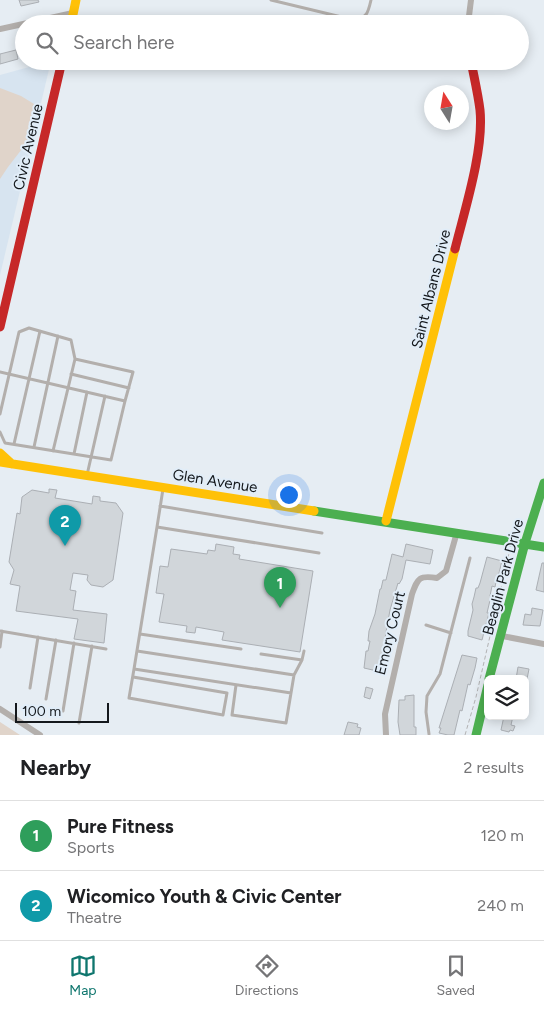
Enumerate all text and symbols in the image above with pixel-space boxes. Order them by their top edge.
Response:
search box [15,15,529,70]
icon: search [33,29,61,57]
text: Search here [73,31,175,54]
north arrow [424,85,469,130]
street label: Civic Avenue [9,102,47,192]
street label: Saint Albans Drive [408,228,454,350]
street label: Glen Avenue [171,465,259,497]
your location [276,482,302,508]
pin: 2 [49,505,81,546]
street label: Beaglin Park Drive [479,517,527,637]
pin: 1 [264,567,296,608]
street label: Emory Court [371,589,409,677]
map controls [484,675,529,720]
button: layers [484,675,529,720]
scale bar [15,700,109,723]
text: 100 m [22,703,61,720]
text: Nearby [20,755,91,780]
text: 2 results [464,758,524,777]
text: Pure Fitness [67,815,174,838]
text: 1 [33,826,39,845]
text: 120 m [481,826,524,845]
text: Sports [67,838,114,857]
text: Wicomico Youth & Civic Center [67,885,341,908]
text: 2 [31,896,41,915]
text: 240 m [477,896,524,915]
text: Theatre [67,908,122,927]
tab: Map [69,952,97,999]
tab: Directions [235,952,299,999]
tab: Saved [436,952,475,999]

